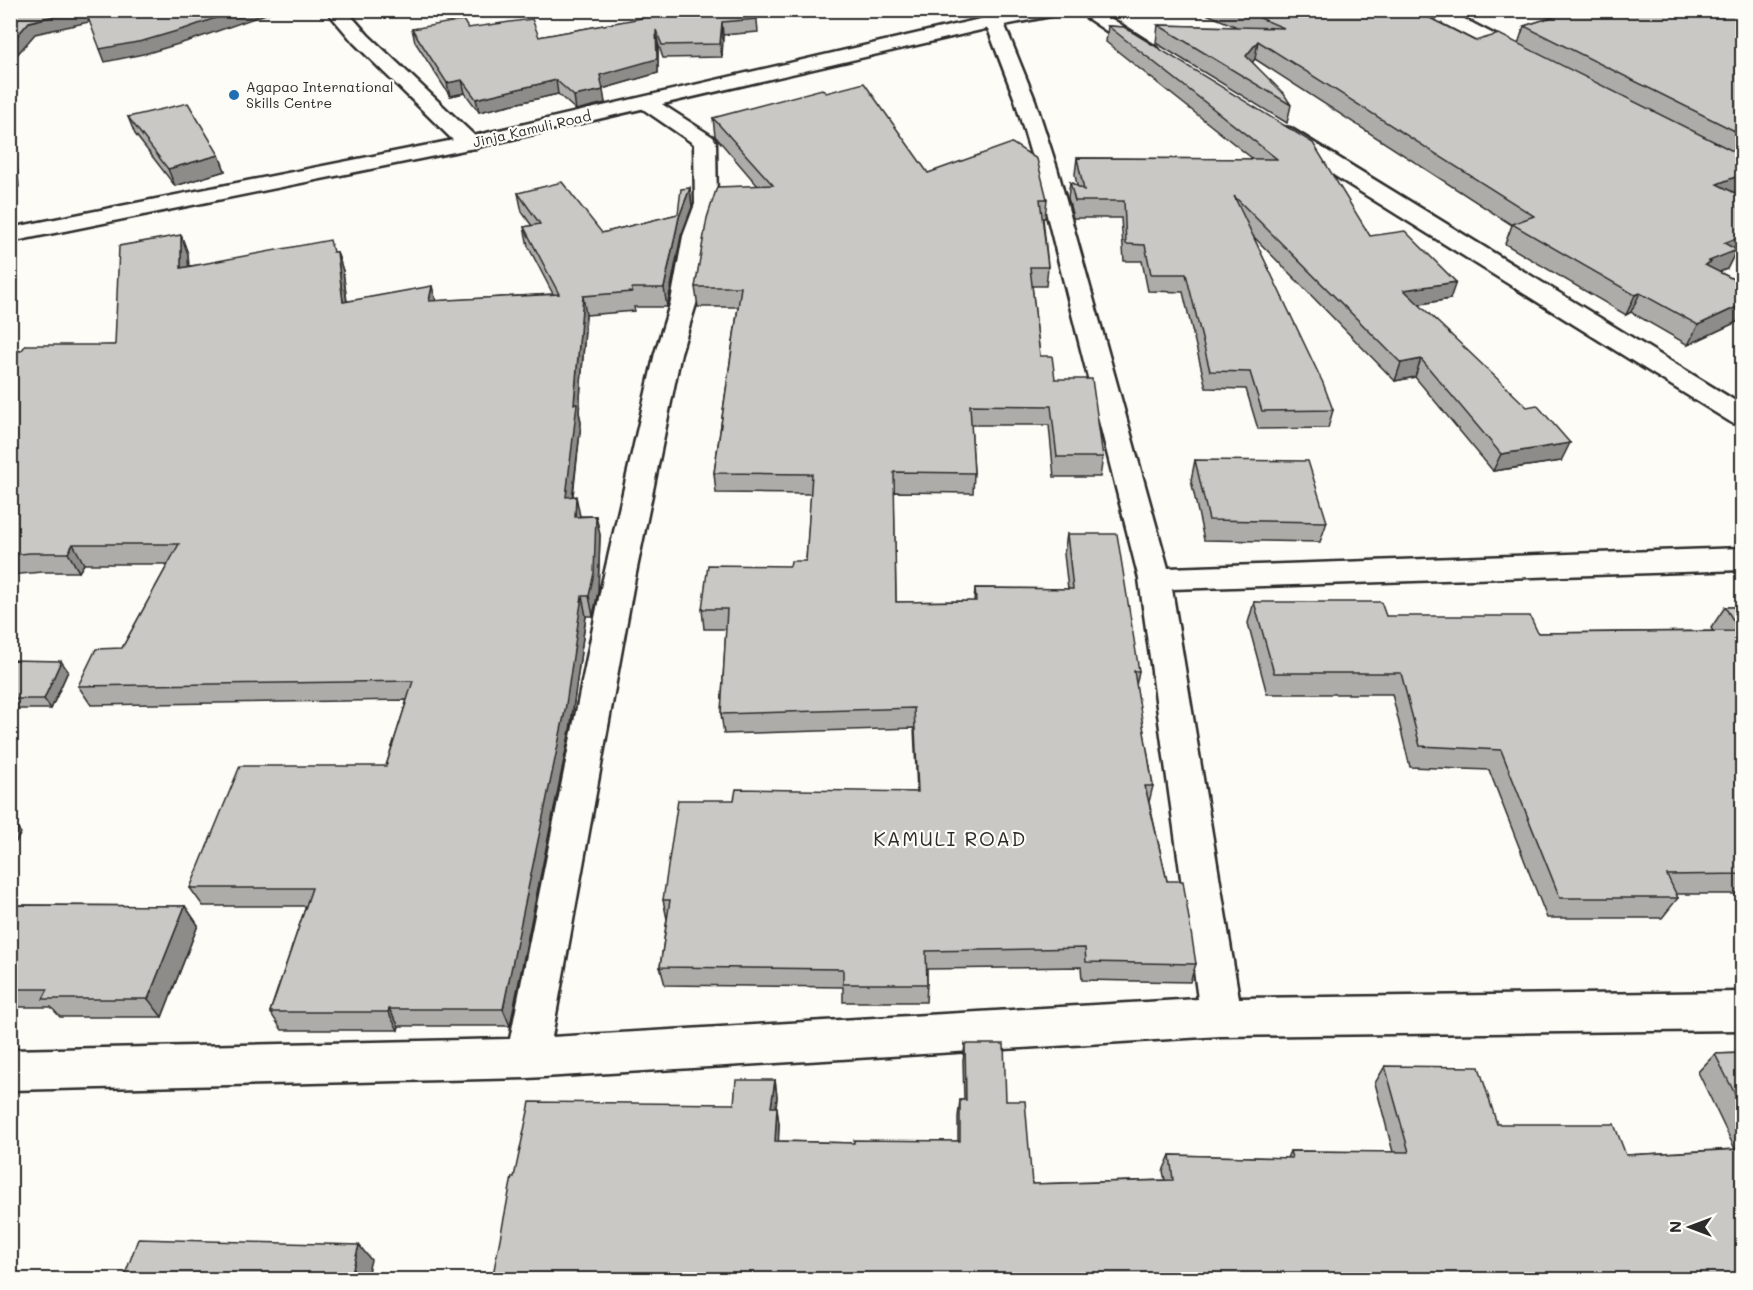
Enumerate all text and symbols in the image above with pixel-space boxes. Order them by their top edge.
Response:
place label: Agapao International Skills Centre [246,77,394,112]
marker: Agapao International Skills Centre [227,88,241,102]
street label: Jinja Kamuli Road [471,106,593,151]
district label: KAMULI ROAD [873,825,1027,851]
north arrow [1660,1197,1720,1257]
text: N [1664,1221,1685,1233]

